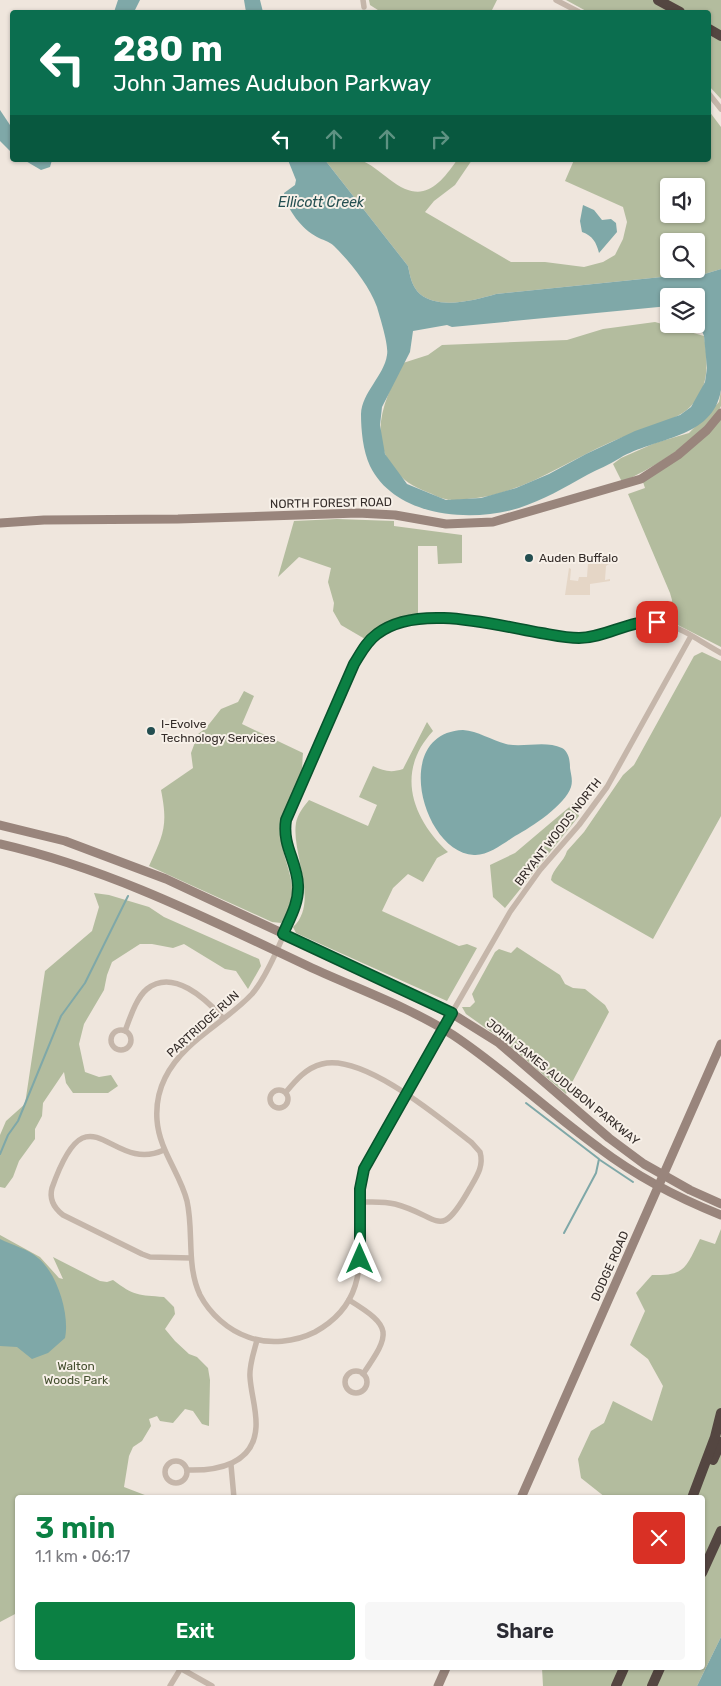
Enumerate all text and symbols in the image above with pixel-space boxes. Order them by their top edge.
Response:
text: 280 m [113,28,223,70]
icon: left [30,30,95,95]
text: John James Audubon Parkway [113,70,431,97]
icon: left [267,125,295,153]
icon: ahead [320,125,348,153]
icon: ahead [373,125,401,153]
icon: right [426,125,454,153]
map controls [660,178,705,333]
button: sound [660,178,705,223]
water label: Ellicott Creek [278,194,365,211]
button: search [660,233,705,278]
button: layers [660,288,705,333]
street label: NORTH FOREST ROAD [270,495,392,511]
place label: Auden Buffalo [539,551,618,565]
marker: Auden Buffalo [523,552,535,564]
pin [636,601,678,643]
icon: arrive [643,608,671,636]
place label: I-Evolve Technology Services [161,717,276,745]
marker: I-Evolve Technology Services [145,725,157,737]
street label: BRYANT WOODS NORTH [512,776,604,888]
street label: PARTRIDGE RUN [164,988,242,1060]
street label: JOHN JAMES AUDUBON PARKWAY [484,1016,643,1148]
street label: DODGE ROAD [588,1229,632,1303]
position arrow [333,1232,385,1284]
park label: Walton Woods Park [44,1359,109,1387]
text: 3 min [35,1510,115,1546]
button: close [633,1512,685,1564]
text: 1.1 km · 06:17 [35,1547,130,1566]
button: Exit [35,1602,355,1660]
button: Share [365,1602,685,1660]

